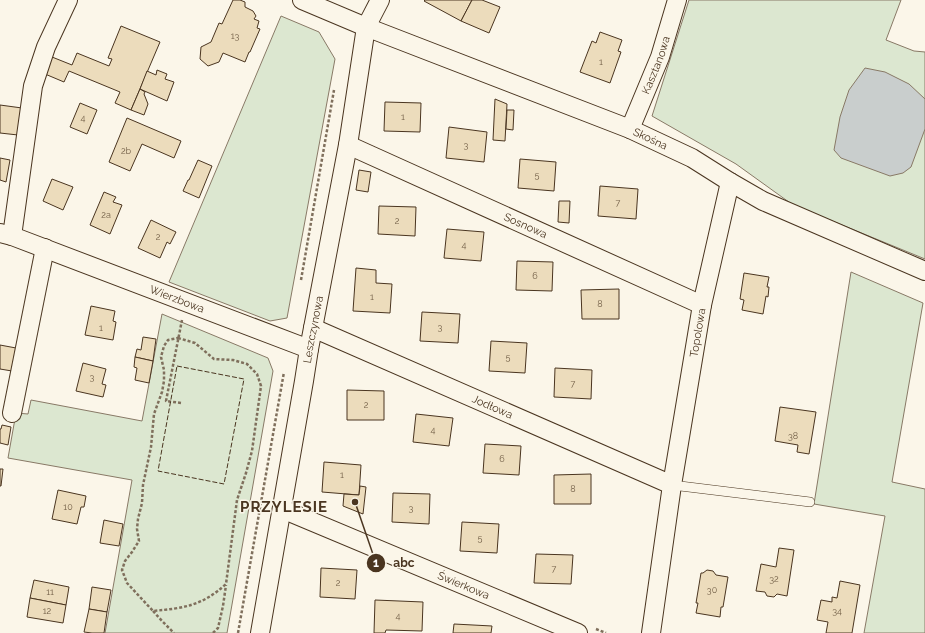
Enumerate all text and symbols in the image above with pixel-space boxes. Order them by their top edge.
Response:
house number: 13 [231,31,240,41]
street label: Kasztanowa [639,35,673,96]
house number: 1 [599,57,603,67]
house number: 1 [401,112,405,122]
house number: 4 [81,113,86,123]
street label: Skośna [631,125,669,153]
house number: 3 [464,140,469,150]
house number: 2b [121,146,132,156]
house number: 5 [535,170,540,180]
house number: 7 [616,198,621,208]
house number: 2a [101,210,111,220]
street label: Sosnowa [502,210,549,241]
house number: 2 [395,216,400,226]
house number: 2 [156,232,161,242]
house number: 4 [462,240,467,250]
house number: 6 [532,271,538,281]
street label: Wierzbowa [148,283,206,316]
house number: 1 [370,292,374,302]
street label: Leszczynowa [301,295,326,364]
house number: 8 [597,299,603,309]
street label: Topolowa [687,307,708,358]
house number: 3 [438,322,443,332]
house number: 1 [99,323,103,333]
house number: 5 [506,352,511,362]
house number: 3 [90,372,95,382]
house number: 7 [571,379,576,389]
street label: Jodłowa [470,392,515,422]
house number: 2 [364,400,369,410]
house number: 4 [431,425,436,435]
house number: 38 [788,431,798,441]
house number: 6 [499,454,505,464]
house number: 1 [340,470,344,480]
house number: 8 [570,484,576,494]
district label: PRZYLESIE [240,498,328,516]
house number: 10 [63,502,73,512]
house number: 3 [409,503,414,513]
house number: 5 [478,533,483,543]
callout: abc [366,551,423,575]
text: 1 [373,556,379,570]
text: abc [393,556,415,570]
house number: 7 [552,564,557,574]
street label: Świerkowa [436,568,491,602]
house number: 32 [769,574,779,584]
house number: 2 [336,578,341,588]
house number: 30 [707,585,718,595]
house number: 11 [46,587,54,597]
house number: 12 [43,606,52,616]
house number: 34 [832,606,842,616]
house number: 4 [396,611,401,621]

